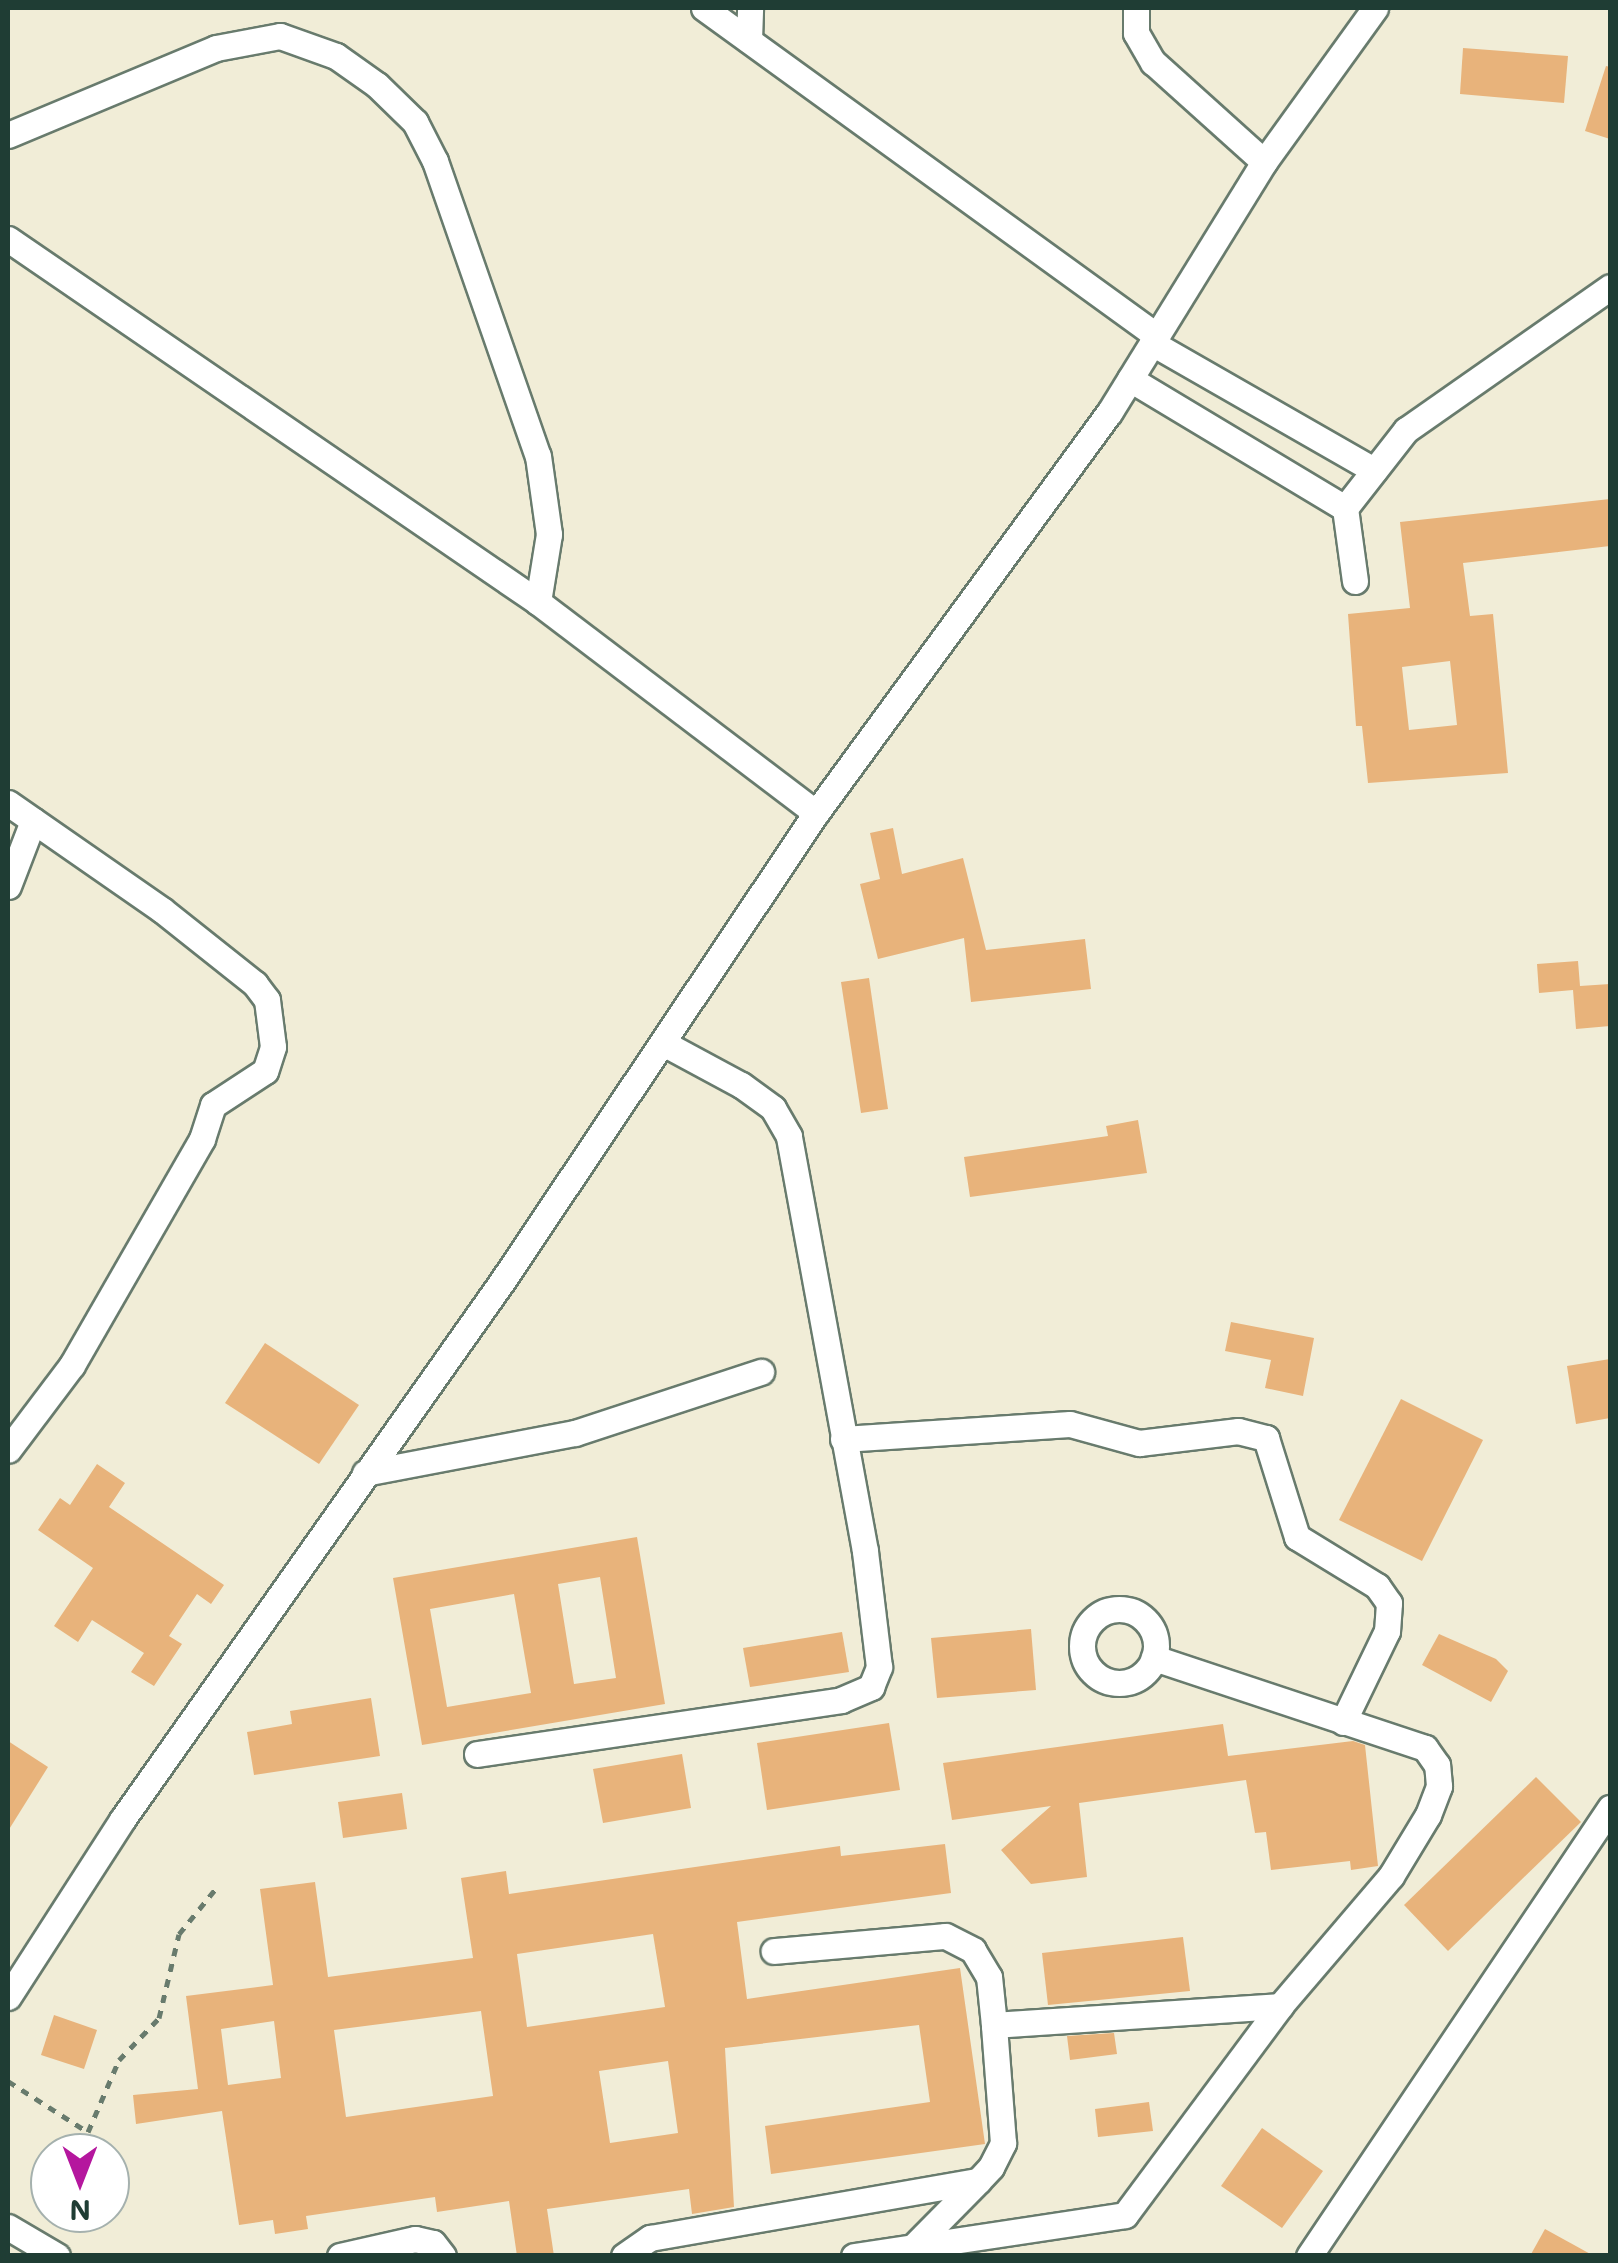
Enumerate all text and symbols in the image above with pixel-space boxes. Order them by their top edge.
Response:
north arrow [30,2133,130,2233]
text: N [69,2193,91,2229]

